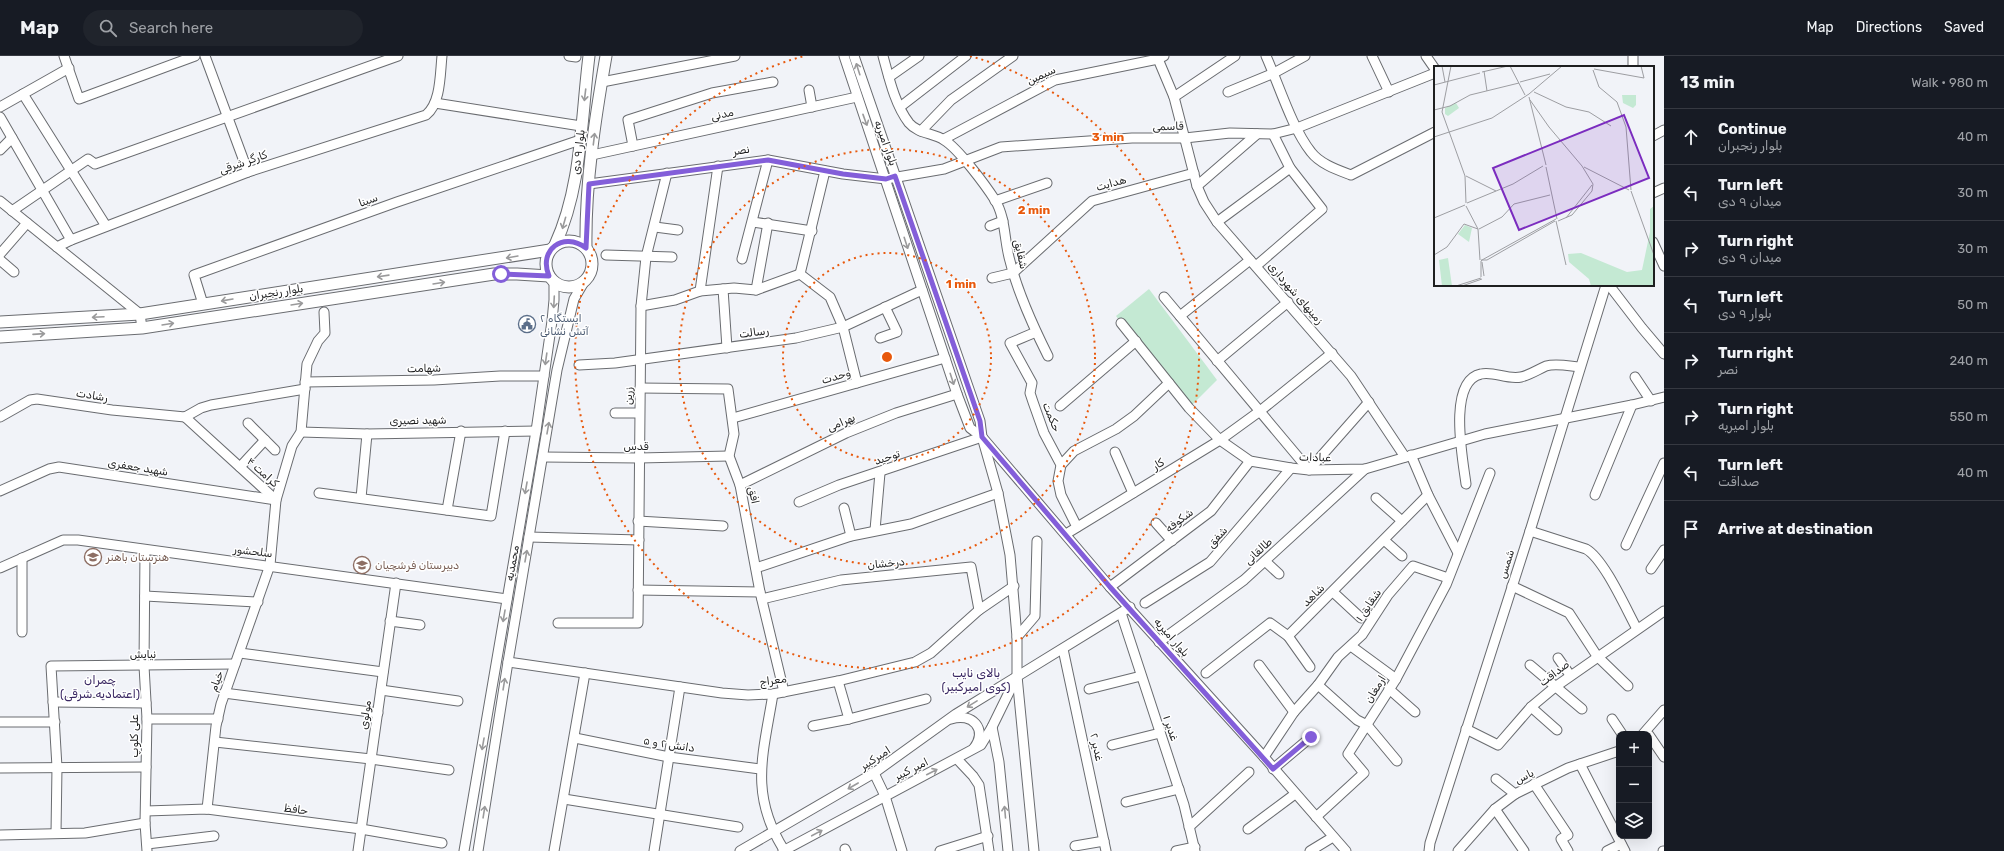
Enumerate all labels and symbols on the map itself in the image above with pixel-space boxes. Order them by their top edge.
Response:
one-way arrow [854,63,862,75]
street label: سیمین [1025,63,1058,88]
inset map [1434,66,1654,286]
one-way arrow [581,88,589,101]
street label: مدنی [709,106,735,123]
one-way arrow [861,113,869,125]
street label: بلوار امیریه [870,119,900,168]
street label: قاسمی [1152,120,1184,133]
street label: بلوار ۹ دی [569,129,589,176]
text: 3 min [1092,130,1125,144]
one-way arrow [591,133,598,146]
street label: نصر [731,143,751,158]
street label: کارگر شرقی [217,148,269,177]
street label: هدایت [1095,173,1128,194]
street label: سینا [357,191,380,210]
text: 2 min [1018,203,1051,217]
one-way arrow [560,216,567,229]
one-way arrow [903,236,911,248]
street label: شقایق [1010,238,1030,271]
one-way arrow [506,253,519,261]
street label: زمینهای شهرداری [1265,260,1326,327]
route start [492,265,510,283]
one-way arrow [377,272,390,280]
text: 1 min [946,277,977,291]
one-way arrow [432,279,445,287]
street label: بلوار رنجبران [248,282,304,304]
one-way arrow [550,295,557,308]
one-way arrow [221,297,234,305]
one-way arrow [290,300,303,308]
place label: ایستگاه ۲ آتش نشانی [540,312,590,338]
one-way arrow [92,313,105,320]
public building icon: ایستگاه ۲ آتش نشانی [517,314,537,334]
one-way arrow [162,320,175,328]
street label: رسالت [738,324,770,341]
one-way arrow [32,331,45,338]
centre of rings [880,350,894,364]
one-way arrow [542,352,550,365]
street label: شهامت [407,362,441,375]
street label: وحدت [820,366,853,388]
one-way arrow [949,373,956,386]
street label: رشادت [75,387,109,404]
street label: زرین [622,387,635,405]
street label: حکمت [1040,401,1063,434]
street label: بهرامی [825,411,857,434]
street label: شهید نصیری [389,414,447,427]
one-way arrow [544,422,552,435]
street label: قدس [623,440,649,453]
street label: توحید [873,447,902,469]
street label: عبادات [1299,450,1331,465]
street label: کرامت ۴ [244,455,281,490]
street label: شهید جعفری [107,456,169,479]
street label: کار [1149,456,1167,474]
one-way arrow [522,481,530,494]
street label: افق [744,485,762,505]
street label: شکوفه [1163,506,1196,536]
street label: شفق [1205,524,1231,551]
street label: طالقانی [1242,535,1275,568]
street label: سلحشور [232,543,273,561]
street label: محمدیه [503,544,522,582]
school or university icon: هنرستان باهنر [83,547,103,567]
street label: شمس [1496,548,1517,580]
one-way arrow [522,550,530,563]
place label: هنرستان باهنر [105,551,169,564]
school or university icon: دبیرستان فرشچیان [352,555,372,575]
street label: درخشان [867,555,905,572]
place label: دبیرستان فرشچیان [375,559,459,572]
street label: شاهد [1299,581,1327,609]
street label: شقایق ۱ [1353,587,1385,625]
one-way arrow [500,609,508,622]
street label: بلوار امیریه [1150,615,1192,660]
street label: نیایش [130,648,156,661]
street label: صداقت [1537,658,1572,689]
district label: بالای نایب (کوی امیرکبیر) [941,666,1011,695]
street label: خیام [207,669,227,694]
street label: معراج [759,672,788,691]
district label: چمران (اعتمادیه شرقی) [60,673,140,702]
street label: ارمغان [1362,673,1389,705]
one-way arrow [500,678,508,691]
street label: مولوی [357,700,375,731]
one-way arrow [966,701,978,709]
street label: علی کلوپ [128,714,142,758]
street label: غدیر ۱ [1160,714,1181,743]
route end [1302,728,1320,746]
street label: غدیر ۲ [1087,732,1106,762]
street label: دانش ۲ و ۵ [642,734,696,756]
one-way arrow [478,737,486,750]
street label: امیرکبیر [857,744,893,774]
street label: امیر کبیر [891,755,930,784]
street label: یاس [1513,766,1536,787]
one-way arrow [926,768,938,775]
one-way arrow [847,782,859,790]
street label: حافظ [283,802,309,817]
one-way arrow [480,806,488,819]
one-way arrow [1001,806,1008,819]
one-way arrow [811,828,823,836]

